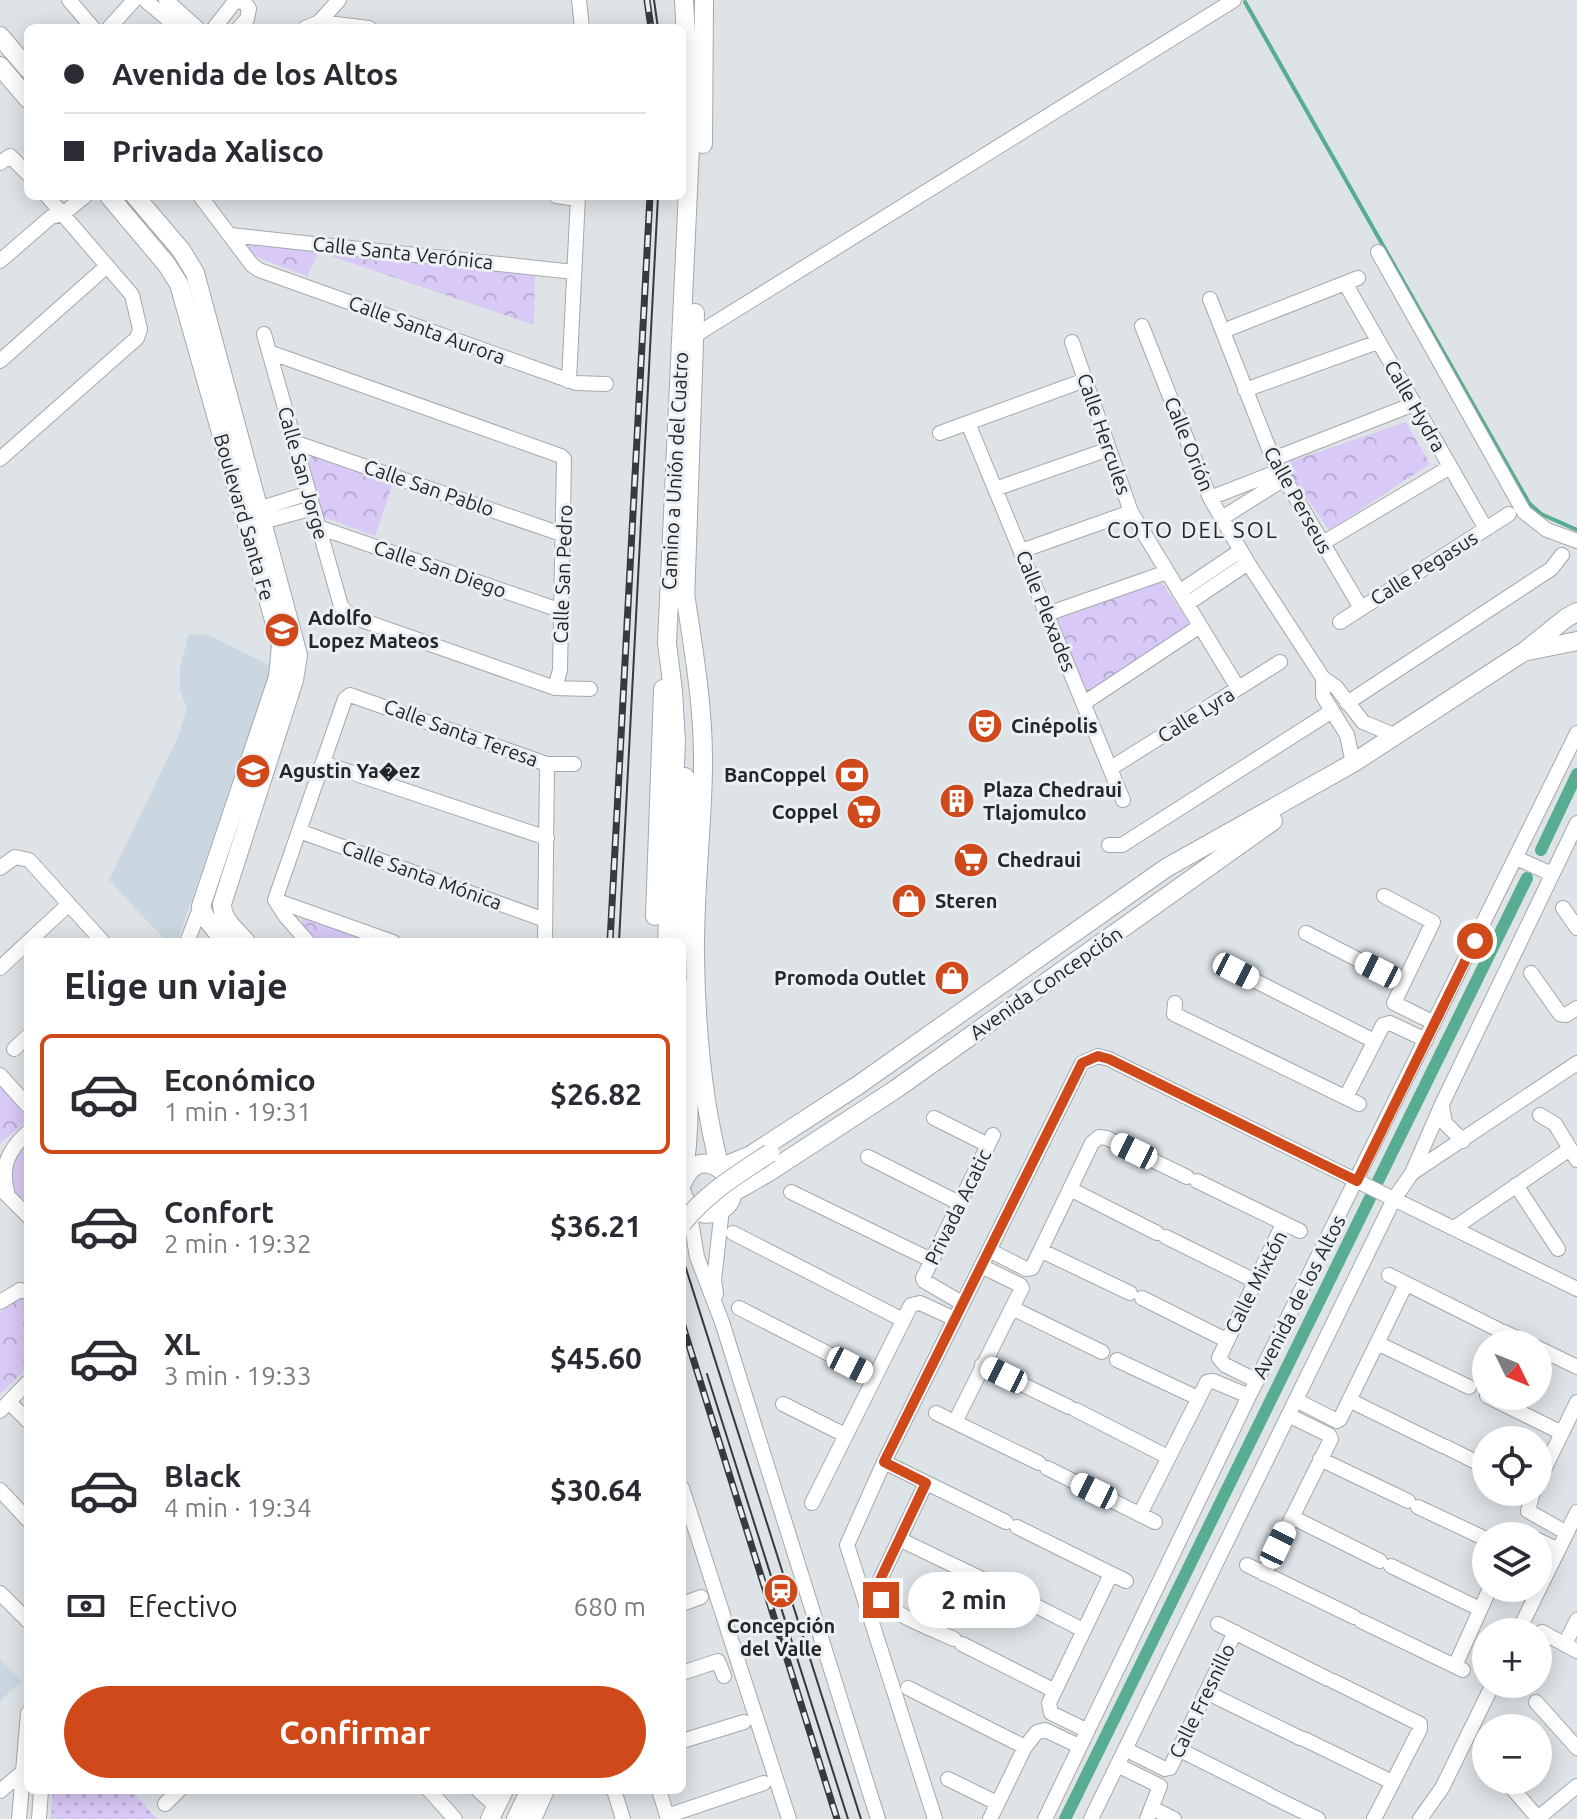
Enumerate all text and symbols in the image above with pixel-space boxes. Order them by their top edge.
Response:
text: Avenida de los Altos [112,57,398,91]
text: Privada Xalisco [112,134,324,168]
street label: Calle Santa Verónica [312,232,495,273]
street label: Calle Santa Aurora [346,290,509,369]
street label: Camino a Unión del Cuatro [657,351,692,591]
street label: Calle Hydra [1380,356,1451,456]
street label: Calle Hercules [1073,370,1136,498]
street label: Calle Orión [1160,393,1219,494]
street label: Calle San Jorge [274,404,333,542]
street label: Boulevard Santa Fe [210,431,279,603]
street label: Calle Perseus [1260,442,1337,557]
street label: Calle San Pablo [361,454,497,521]
street label: Calle San Pedro [549,504,576,644]
district label: COTO DEL SOL [1107,517,1279,542]
street label: Calle Pegasus [1366,526,1481,610]
street label: Calle San Diego [371,535,509,602]
street label: Calle Plexades [1012,547,1081,675]
place label: Adolfo Lopez Mateos [308,606,439,652]
school or university icon: Adolfo Lopez Mateos [263,611,301,649]
street label: Calle Lyra [1153,682,1238,747]
street label: Calle Santa Teresa [381,694,541,771]
theatre icon: Cinépolis [966,707,1004,745]
place label: Cinépolis [1011,714,1098,737]
school or university icon: Agustin Ya�ez [234,752,272,790]
bank icon: BanCoppel [833,756,871,794]
place label: Agustin Ya�ez [279,759,420,782]
place label: BanCoppel [724,763,826,786]
place label: Plaza Chedraui Tlajomulco [983,778,1122,824]
building icon: Plaza Chedraui Tlajomulco [938,782,976,820]
supermarket icon: Coppel [845,793,883,831]
place label: Coppel [772,800,838,823]
street label: Calle Santa Mónica [339,835,505,914]
supermarket icon: Chedraui [952,841,990,879]
place label: Chedraui [997,848,1081,871]
shop icon: Steren [890,882,928,920]
place label: Steren [935,889,997,912]
street label: Avenida Concepción [965,921,1126,1044]
route start [1457,923,1493,959]
car [1351,948,1405,992]
car [1209,949,1263,993]
shop icon: Promoda Outlet [933,959,971,997]
text: Elige un viaje [64,965,288,1006]
place label: Promoda Outlet [774,966,926,989]
icon: car [68,1058,140,1130]
text: Económico [164,1063,316,1097]
text: $26.82 [550,1077,642,1111]
text: 1 min · 19:31 [164,1097,312,1126]
car [1107,1130,1161,1172]
street label: Privada Acatic [920,1145,995,1268]
icon: car [68,1190,140,1262]
text: Confort [164,1195,274,1229]
text: $36.21 [550,1209,642,1243]
street label: Avenida de los Altos [1247,1211,1350,1382]
street label: Calle Mixtón [1220,1227,1291,1337]
text: 2 min · 19:32 [164,1229,312,1258]
icon: car [68,1322,140,1394]
text: XL [164,1327,200,1361]
north arrow [1472,1330,1552,1410]
map controls [1472,1330,1552,1794]
text: $45.60 [550,1341,642,1375]
car [823,1343,877,1387]
car [977,1354,1031,1396]
text: 3 min · 19:33 [164,1361,312,1390]
button: locate [1472,1426,1552,1506]
icon: car [68,1454,140,1526]
text: Black [164,1459,241,1493]
car [1067,1470,1121,1512]
text: $30.64 [550,1473,642,1507]
text: 4 min · 19:34 [164,1493,312,1522]
car [1257,1518,1299,1572]
button: layers [1472,1522,1552,1602]
station icon: Concepción del Valle [762,1572,800,1610]
callout: 2 min [909,1572,1041,1628]
route end [863,1582,899,1618]
icon: cash [64,1584,108,1628]
text: 2 min [941,1585,1007,1614]
text: Efectivo [128,1589,238,1623]
text: 680 m [574,1592,646,1621]
place label: Concepción del Valle [727,1614,835,1660]
button: + [1472,1618,1552,1698]
street label: Calle Fresnillo [1164,1640,1239,1762]
button: Confirmar [64,1686,646,1778]
button: − [1472,1714,1552,1794]

